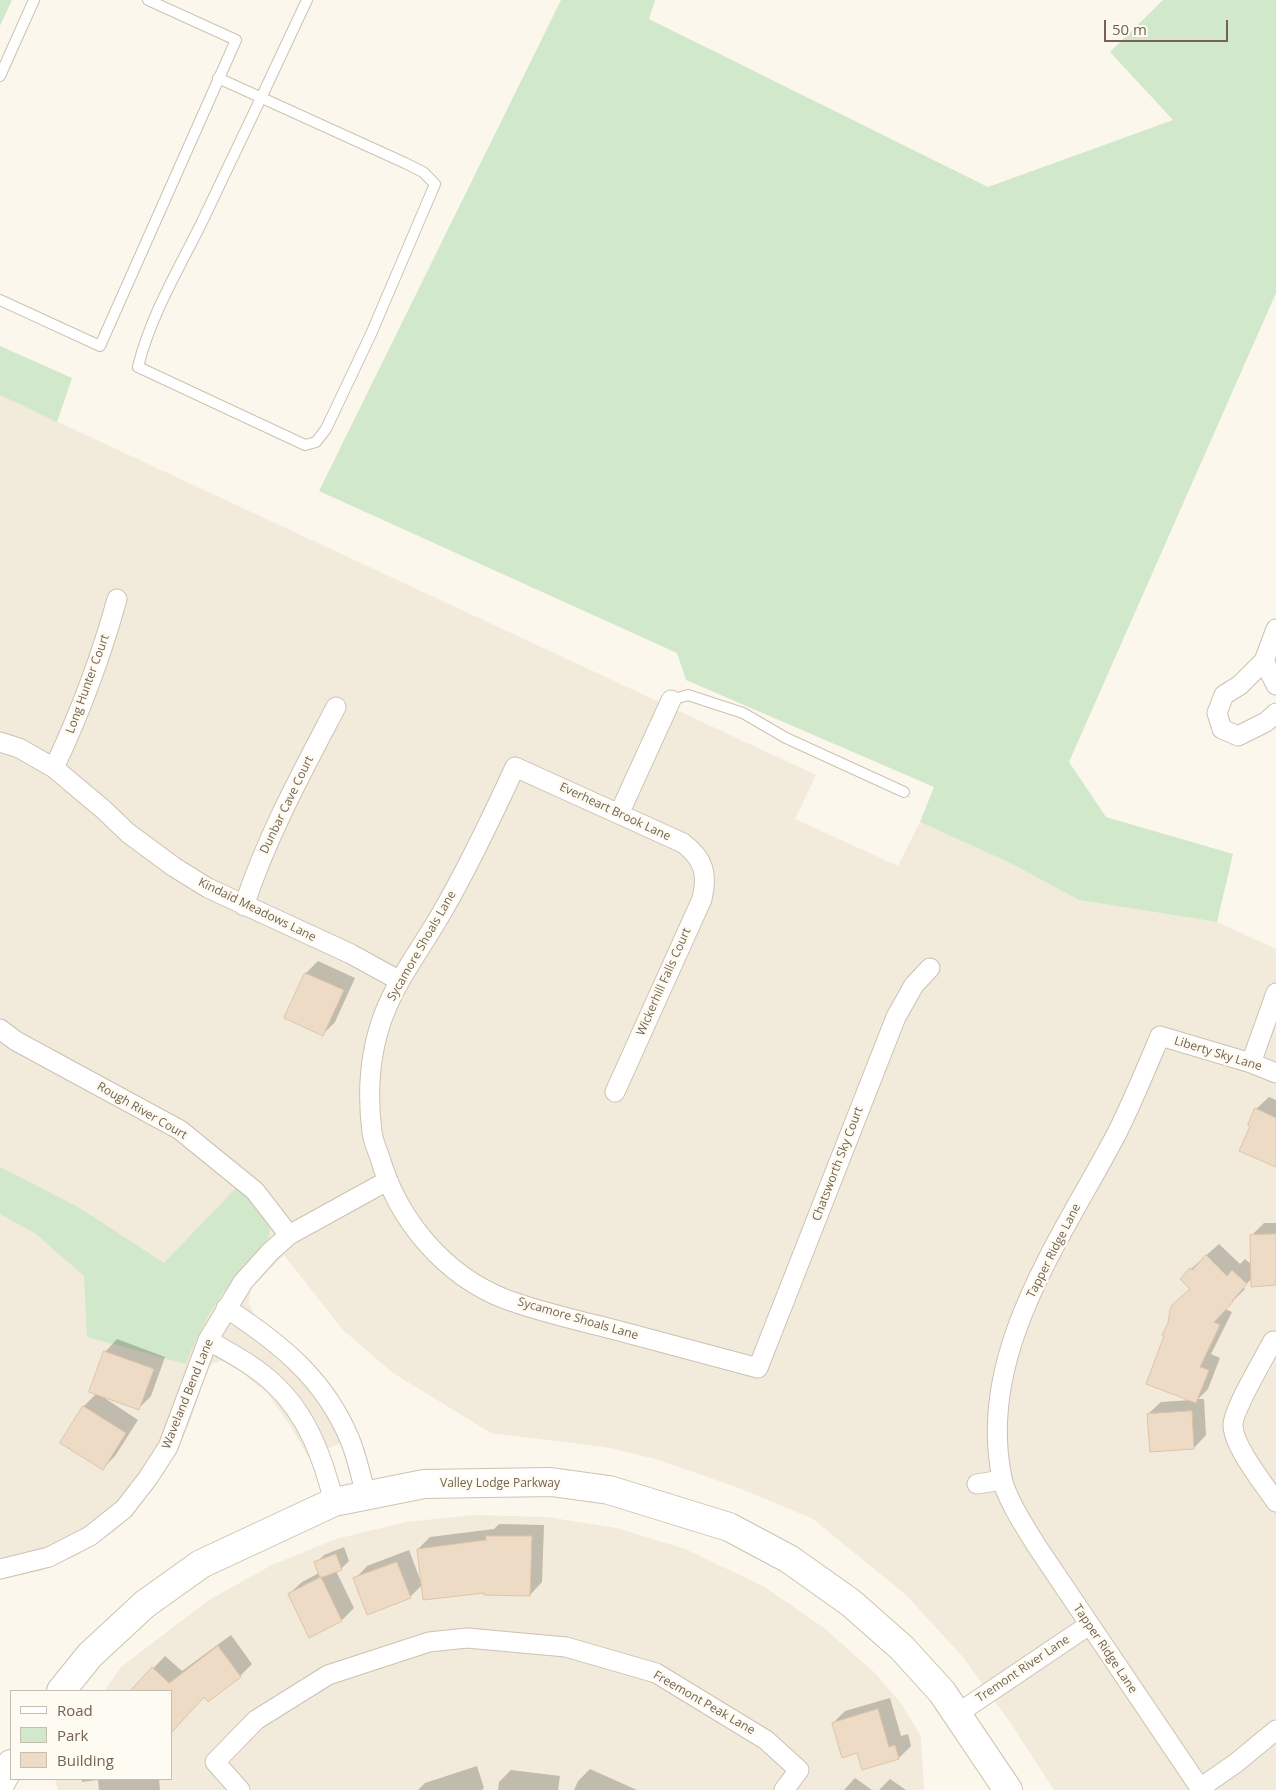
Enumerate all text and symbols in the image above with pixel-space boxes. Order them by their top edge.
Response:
scale bar [1106,10,1230,42]
text: 50 m [1112,19,1147,39]
street label: Long Hunter Court [63,632,113,736]
street label: Dunbar Cave Court [257,754,317,856]
street label: Everheart Brook Lane [557,780,673,844]
street label: Kindaid Meadows Lane [196,875,318,945]
street label: Sycamore Shoals Lane [385,888,459,1004]
street label: Wickerhill Falls Court [634,926,694,1038]
street label: Liberty Sky Lane [1173,1034,1263,1074]
street label: Rough River Court [94,1079,190,1143]
street label: Chatsworth Sky Court [810,1105,866,1223]
street label: Tapper Ridge Lane [1024,1201,1084,1301]
street label: Sycamore Shoals Lane [516,1295,640,1343]
street label: Waveland Bend Lane [159,1337,217,1451]
street label: Valley Lodge Parkway [440,1477,560,1491]
street label: Tapper Ridge Lane [1070,1602,1140,1696]
street label: Tremont River Lane [974,1632,1072,1706]
street label: Freemont Peak Lane [651,1668,757,1738]
legend [10,1690,172,1780]
text: Road [57,1700,93,1720]
text: Park [57,1725,88,1745]
text: Building [57,1750,114,1770]

